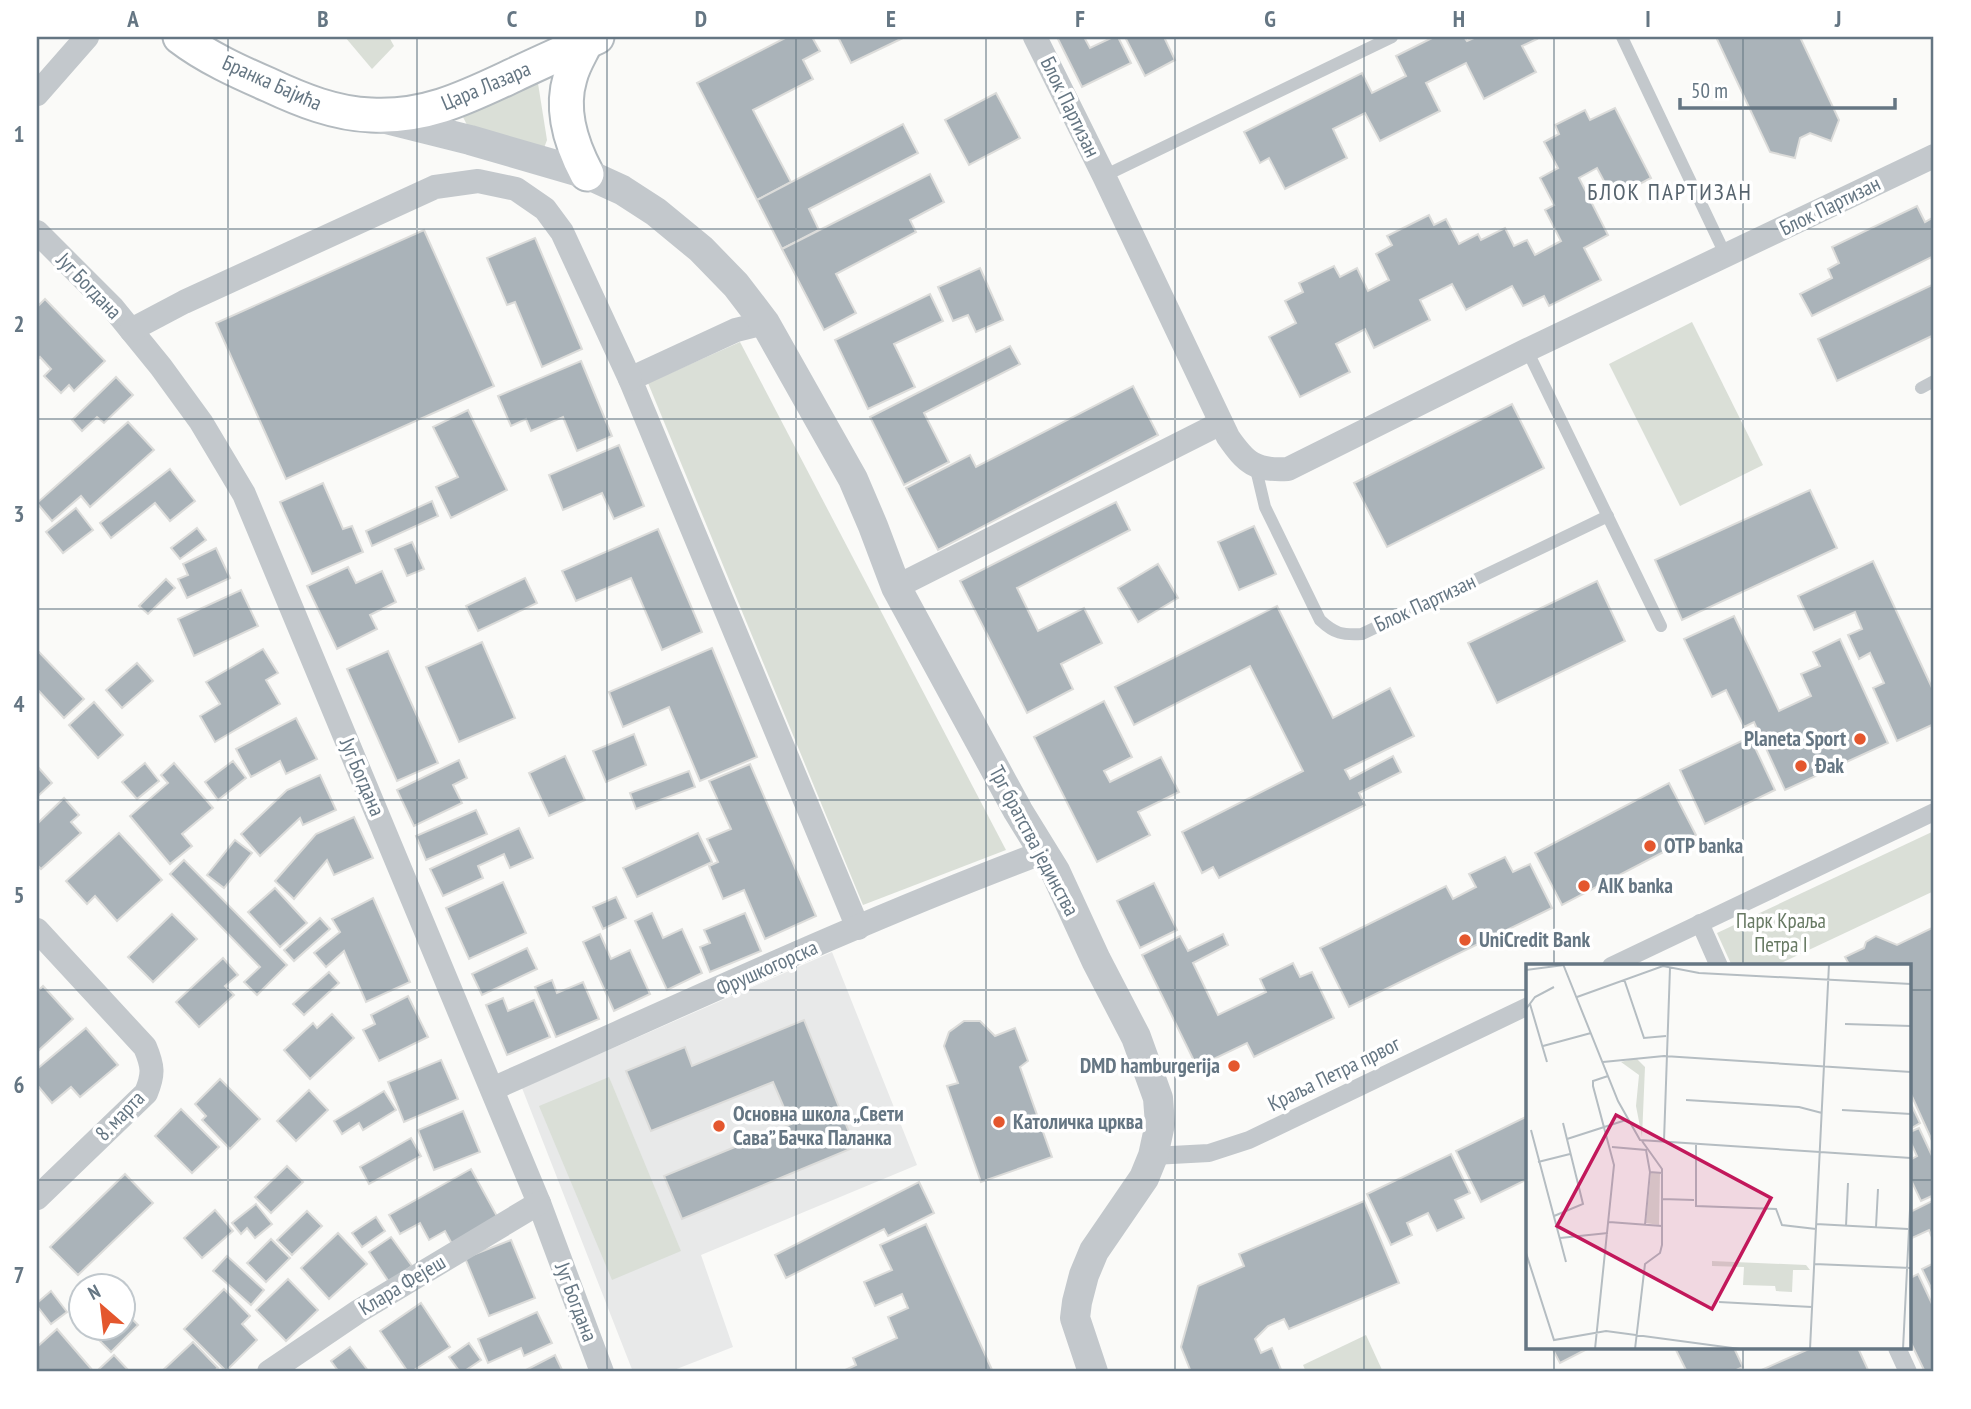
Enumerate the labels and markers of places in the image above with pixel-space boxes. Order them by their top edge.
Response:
place label: Planeta Sport [1744,725,1846,752]
marker: Planeta Sport [1852,731,1868,747]
place label: Đak [1814,752,1844,779]
marker: Đak [1793,758,1809,774]
place label: OTP banka [1664,832,1744,859]
marker: OTP banka [1642,838,1658,854]
place label: AIK banka [1597,872,1673,899]
marker: AIK banka [1576,878,1592,894]
place label: UniCredit Bank [1479,926,1590,953]
marker: UniCredit Bank [1457,932,1473,948]
place label: DMD hamburgerija [1080,1052,1220,1079]
marker: DMD hamburgerija [1226,1058,1242,1074]
place label: Основна школа „Свети Сава” Бачка Паланка [733,1100,904,1151]
place label: Католичка црква [1013,1108,1143,1135]
marker: Католичка црква [991,1114,1007,1130]
marker: Основна школа „Свети Сава” Бачка Паланка [711,1118,727,1134]

